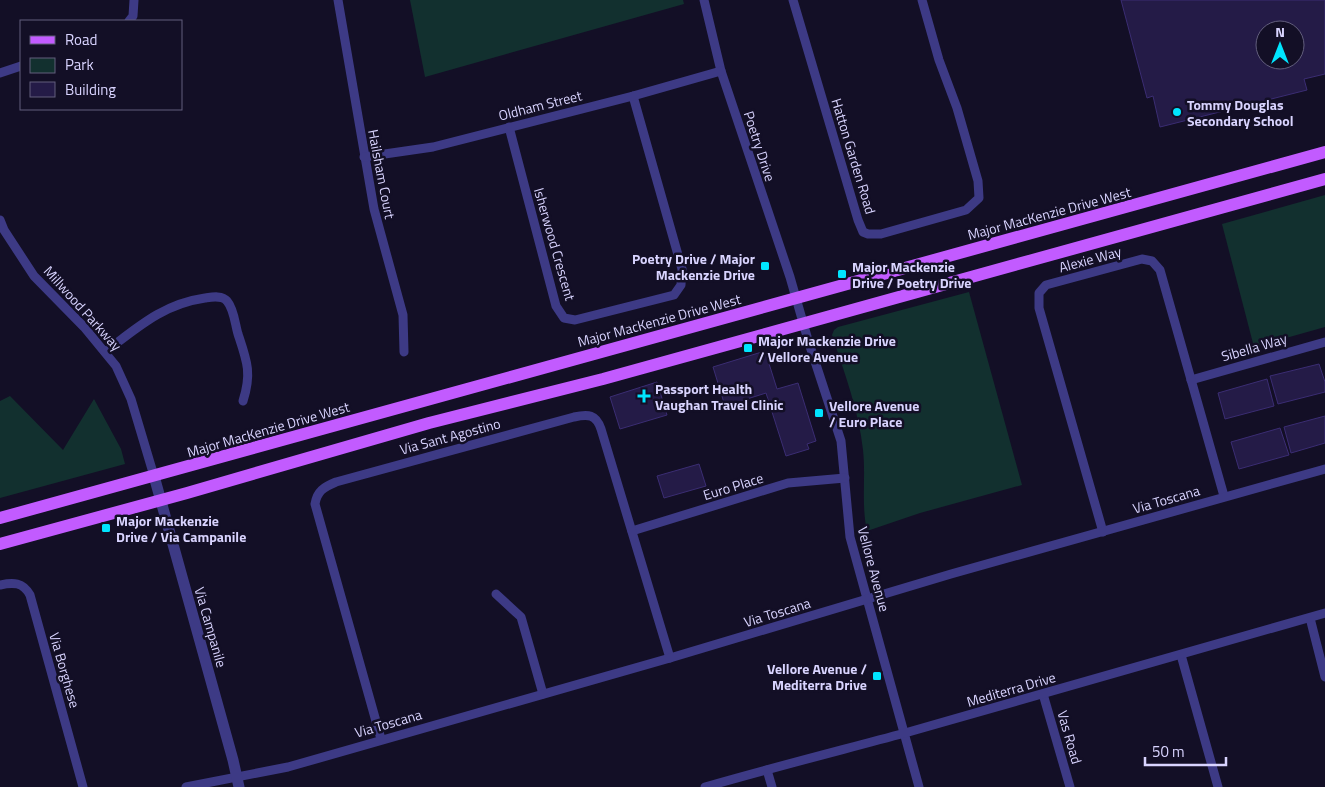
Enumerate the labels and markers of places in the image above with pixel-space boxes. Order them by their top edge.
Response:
place label: Tommy Douglas Secondary School [1187,94,1294,131]
marker: Tommy Douglas Secondary School [1171,106,1183,118]
place label: Poetry Drive / Major Mackenzie Drive [632,248,755,285]
place label: Major Mackenzie Drive / Poetry Drive [852,256,971,293]
marker: Poetry Drive / Major Mackenzie Drive [759,260,771,272]
marker: Major Mackenzie Drive / Poetry Drive [836,268,848,280]
place label: Major Mackenzie Drive / Vellore Avenue [758,330,896,367]
marker: Major Mackenzie Drive / Vellore Avenue [742,342,754,354]
place label: Passport Health Vaughan Travel Clinic [655,378,784,415]
marker: Passport Health Vaughan Travel Clinic [637,389,651,403]
place label: Vellore Avenue / Euro Place [829,395,919,432]
marker: Vellore Avenue / Euro Place [813,407,825,419]
place label: Major Mackenzie Drive / Via Campanile [116,510,246,547]
marker: Major Mackenzie Drive / Via Campanile [100,522,112,534]
place label: Vellore Avenue / Mediterra Drive [767,658,867,695]
marker: Vellore Avenue / Mediterra Drive [871,670,883,682]

